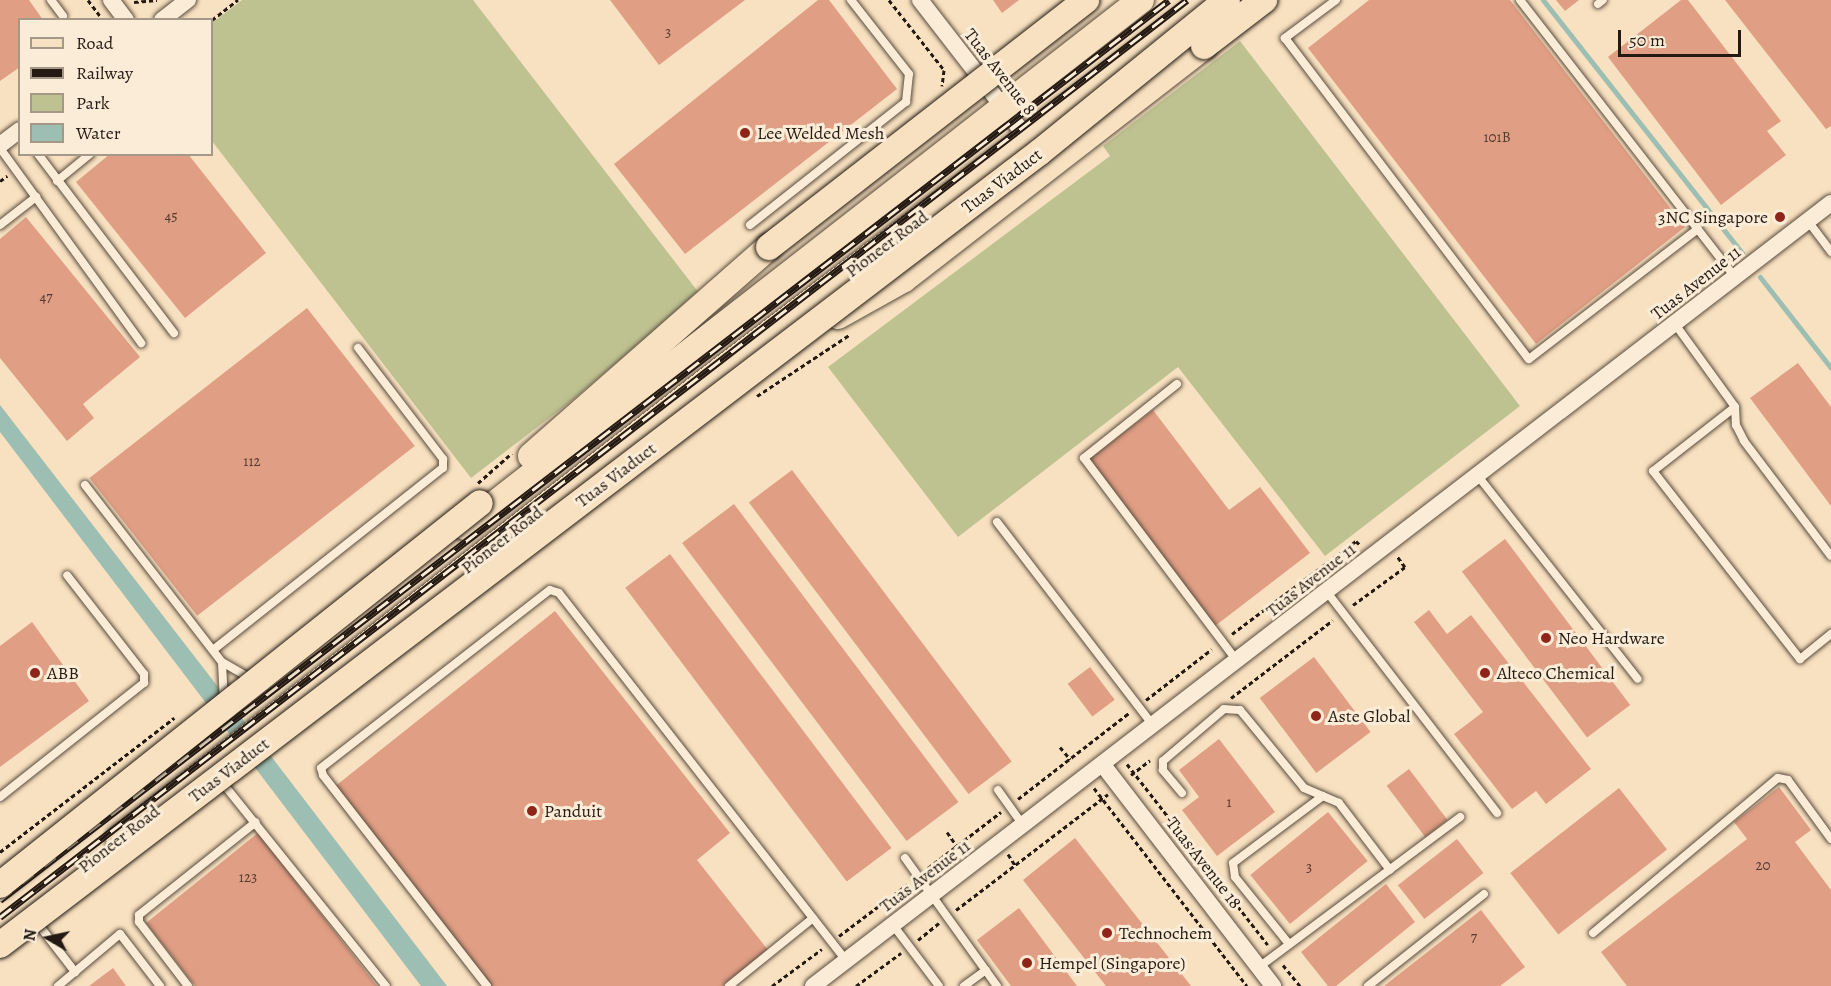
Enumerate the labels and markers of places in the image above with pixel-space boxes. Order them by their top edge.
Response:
place label: Lee Welded Mesh [757,122,884,144]
marker: Lee Welded Mesh [738,126,752,140]
place label: 3NC Singapore [1658,206,1768,228]
marker: 3NC Singapore [1773,210,1787,224]
place label: Neo Hardware [1558,627,1665,649]
marker: Neo Hardware [1539,631,1553,645]
place label: ABB [47,662,79,684]
place label: Alteco Chemical [1497,662,1615,684]
marker: ABB [28,666,42,680]
marker: Alteco Chemical [1478,666,1492,680]
place label: Aste Global [1328,705,1410,727]
marker: Aste Global [1309,709,1323,723]
place label: Panduit [544,800,602,822]
marker: Panduit [525,804,539,818]
place label: Technochem [1119,922,1212,944]
marker: Technochem [1100,926,1114,940]
place label: Hempel (Singapore) [1039,952,1185,974]
marker: Hempel (Singapore) [1020,956,1034,970]

